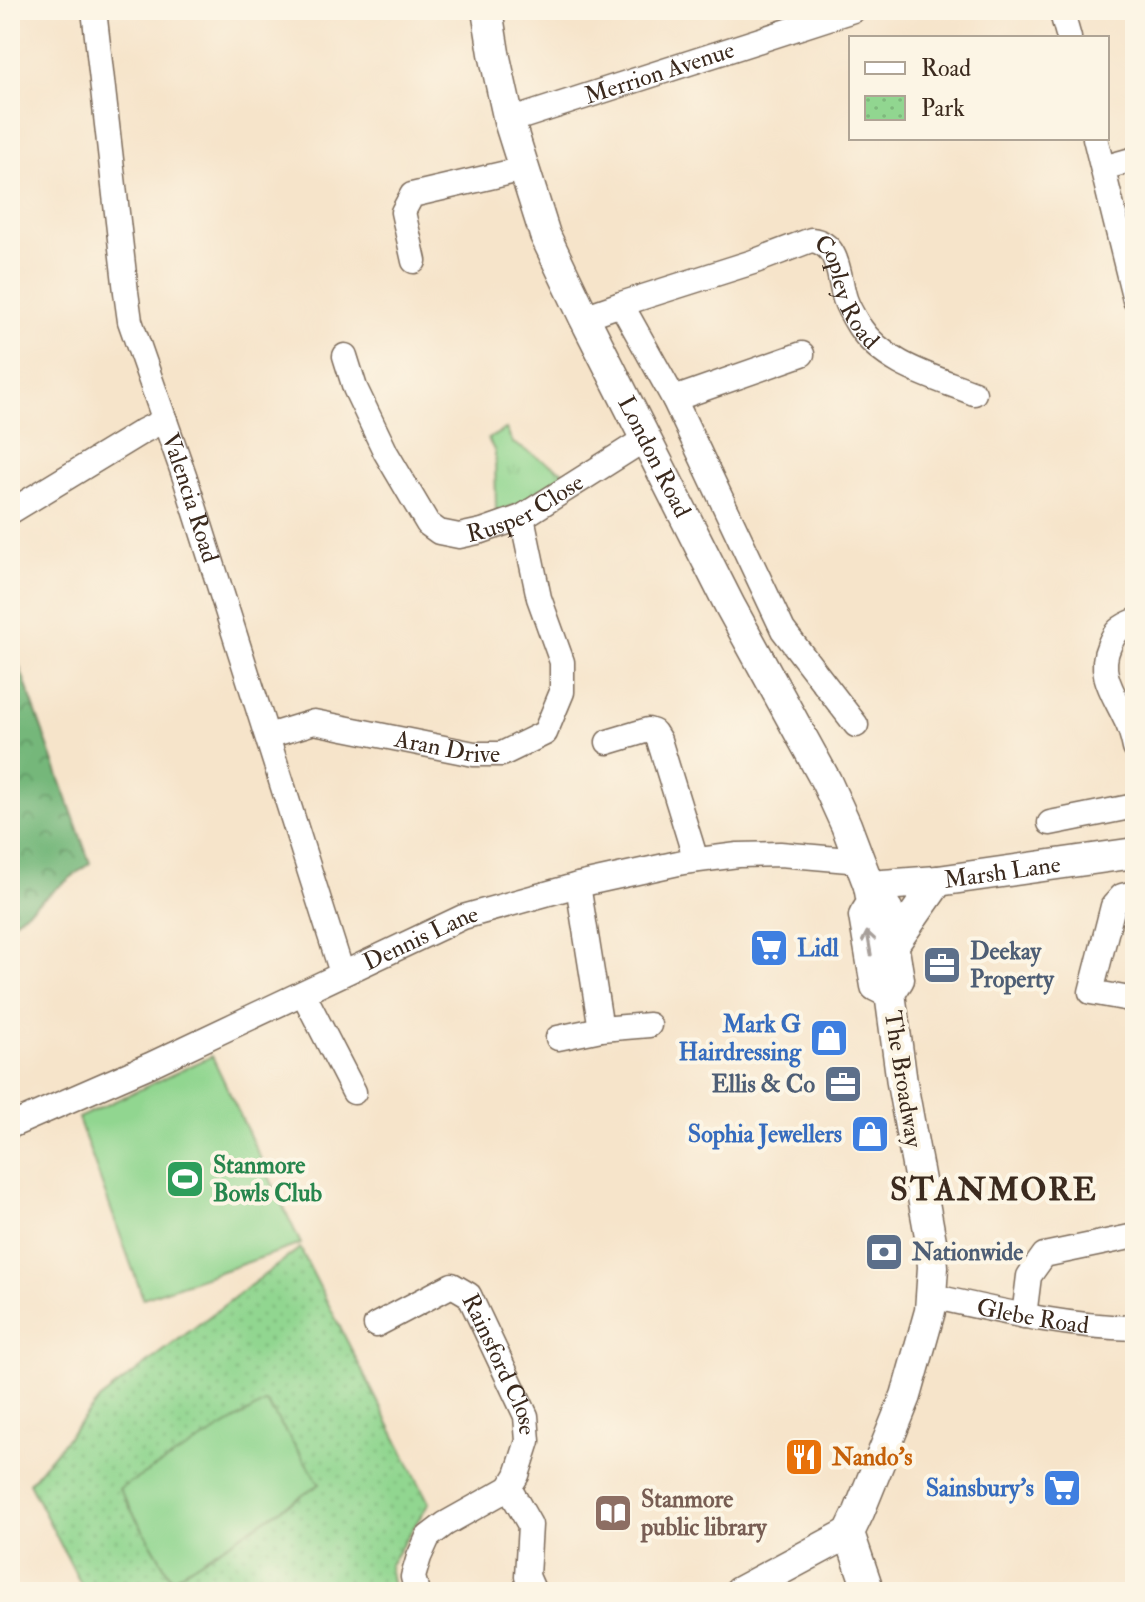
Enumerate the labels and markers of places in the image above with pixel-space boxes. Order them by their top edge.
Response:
supermarket icon: Lidl [748,927,790,969]
place label: Lidl [797,933,839,964]
place label: Deekay Property [970,936,1055,995]
office icon: Deekay Property [921,944,963,986]
place label: Mark G Hairdressing [679,1009,802,1068]
shop icon: Mark G Hairdressing [808,1017,850,1059]
office icon: Ellis & Co [822,1063,864,1105]
place label: Ellis & Co [711,1069,815,1100]
shop icon: Sophia Jewellers [849,1113,891,1155]
place label: Sophia Jewellers [688,1119,842,1150]
place label: Stanmore Bowls Club [213,1150,322,1209]
sports icon: Stanmore Bowls Club [164,1158,206,1200]
bank icon: Nationwide [863,1231,905,1273]
place label: Nationwide [911,1237,1023,1268]
restaurant icon: Nando's [783,1436,825,1478]
place label: Nando's [831,1442,912,1473]
supermarket icon: Sainsbury's [1041,1467,1083,1509]
place label: Sainsbury's [926,1473,1034,1504]
place label: Stanmore public library [640,1484,768,1543]
library icon: Stanmore public library [592,1492,634,1534]

